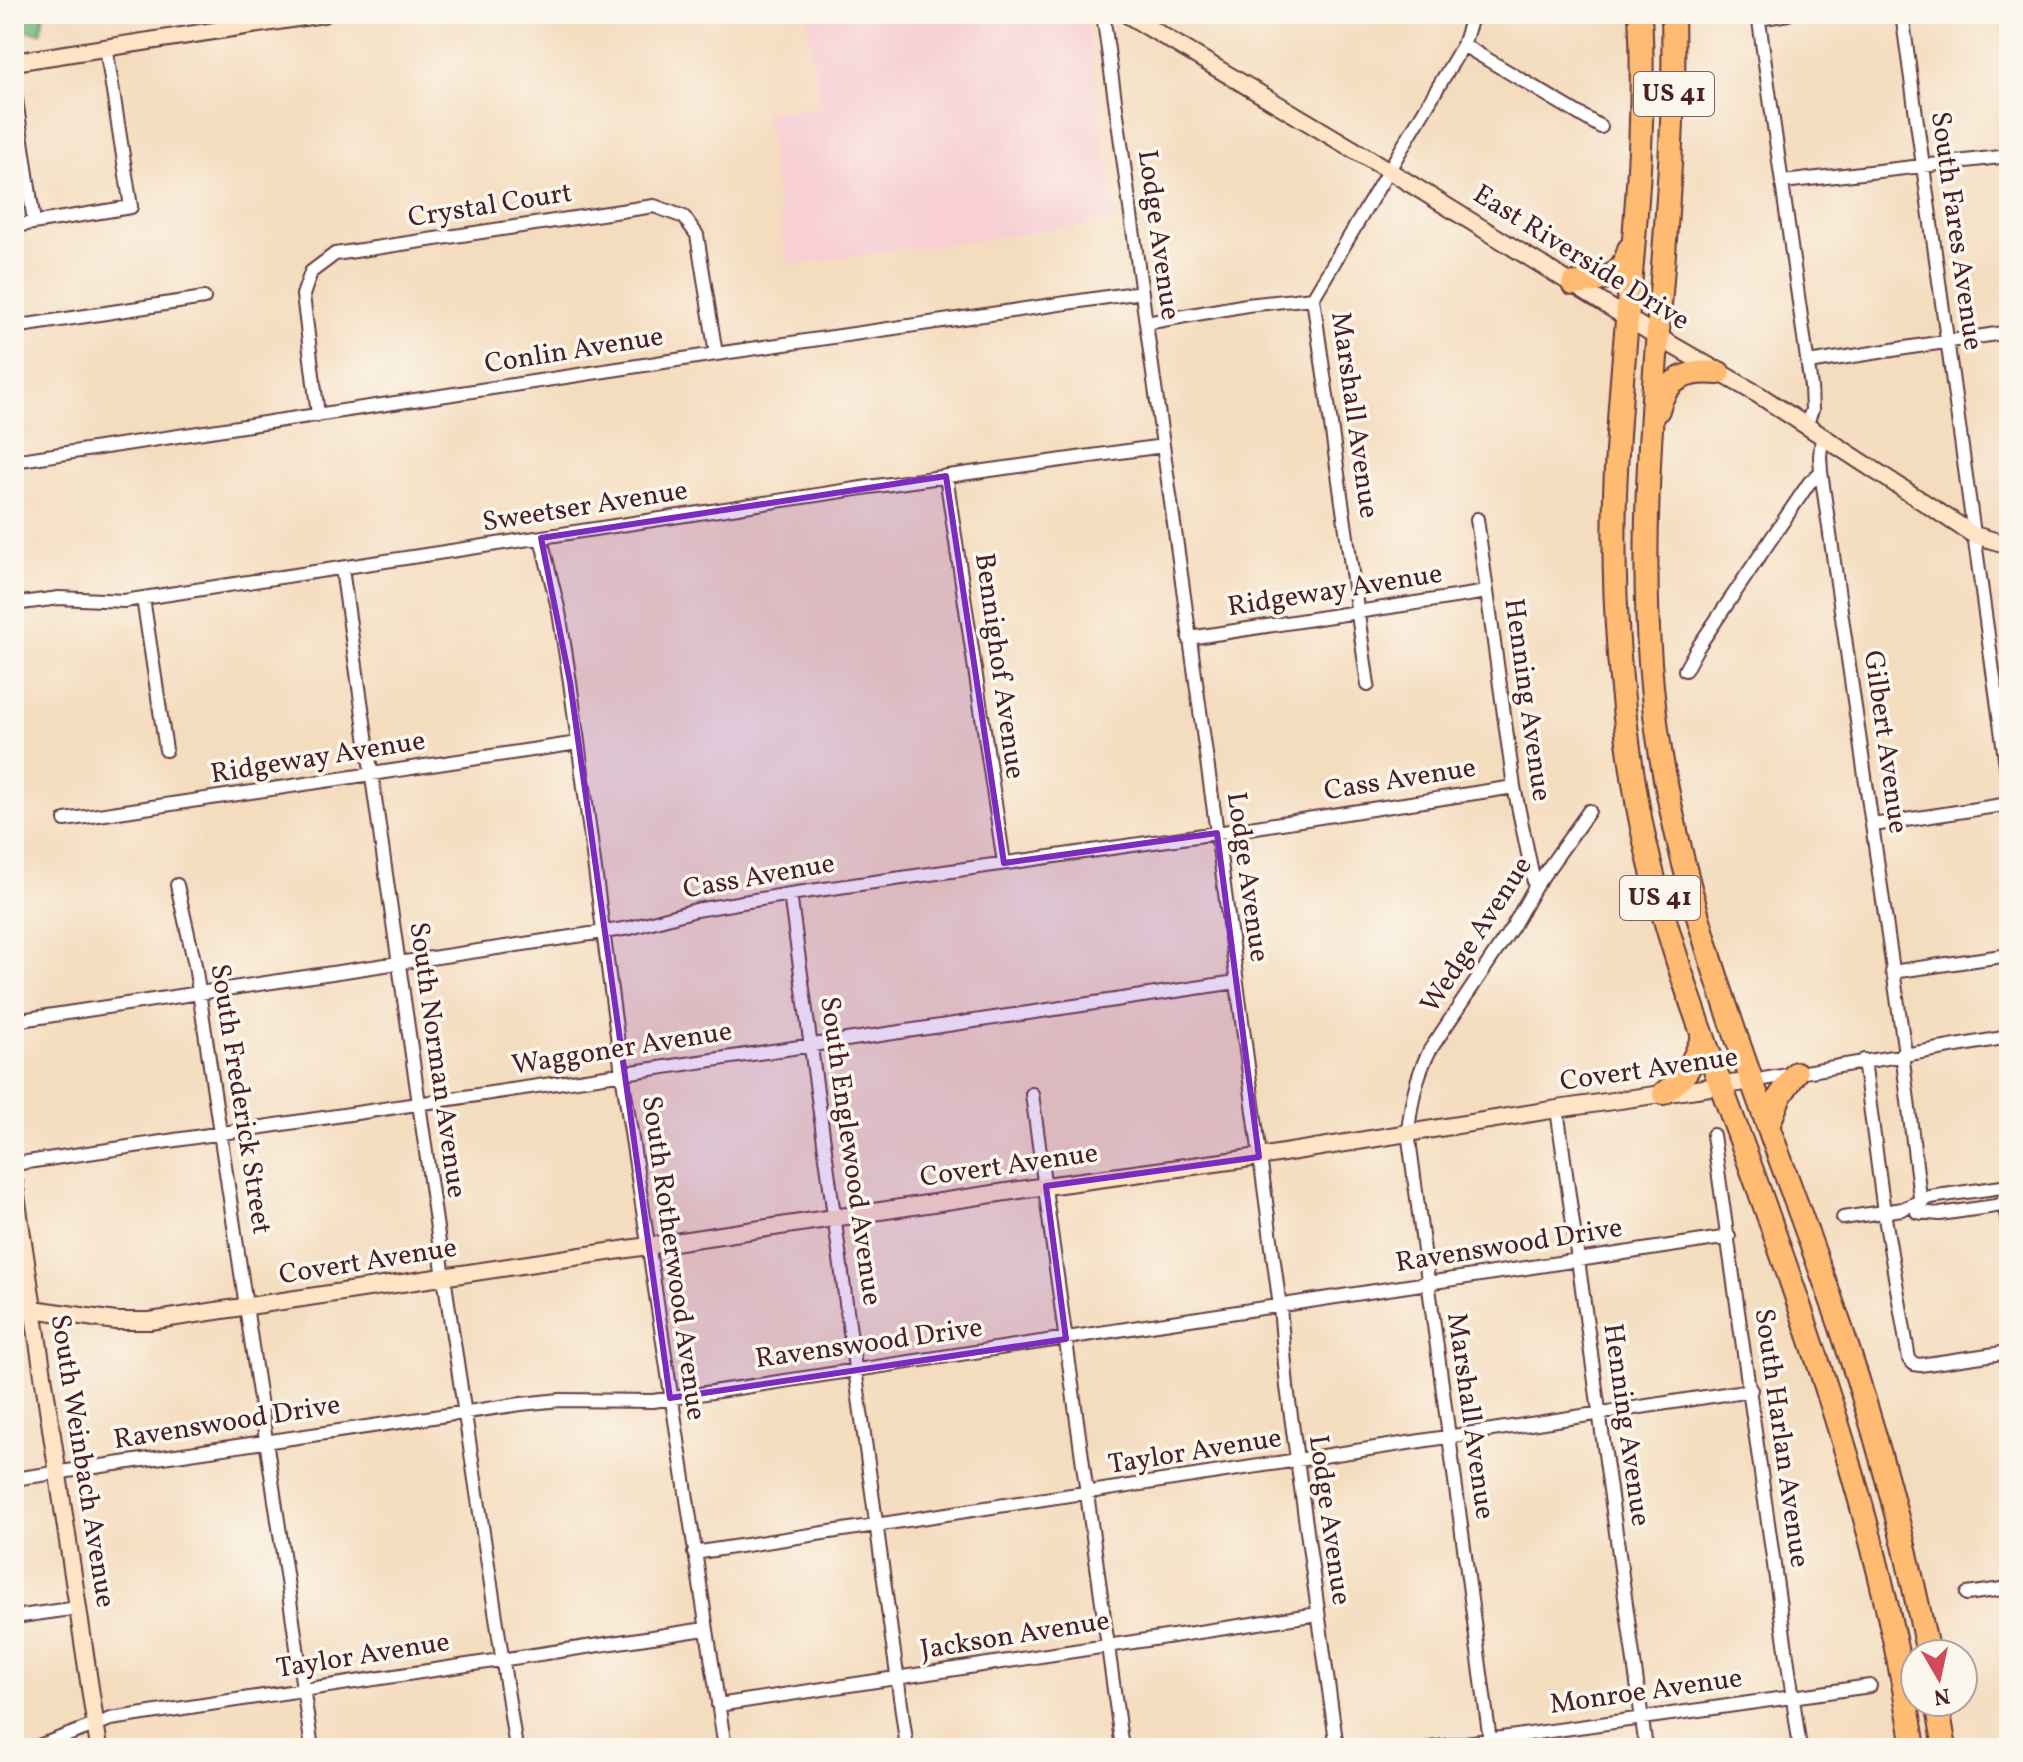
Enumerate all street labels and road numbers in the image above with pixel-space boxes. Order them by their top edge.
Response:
road number: US 41 [1634,72,1714,116]
street label: South Fares Avenue [1920,109,1992,353]
street label: Lodge Avenue [1127,148,1189,322]
street label: Crystal Court [405,174,575,238]
street label: East Riverside Drive [1465,176,1697,340]
street label: Marshall Avenue [1320,309,1388,521]
street label: Conlin Avenue [482,318,666,384]
street label: Sweetser Avenue [480,472,690,542]
street label: Bennighof Avenue [964,550,1034,782]
street label: Ridgeway Avenue [1225,555,1445,627]
street label: Henning Avenue [1493,596,1561,804]
street label: Gilbert Avenue [1853,648,1917,836]
street label: Ridgeway Avenue [208,722,428,794]
street label: Cass Avenue [1321,749,1479,811]
street label: Lodge Avenue [1216,790,1278,964]
street label: Cass Avenue [680,844,838,910]
street label: Wedge Avenue [1412,849,1542,1021]
road number: US 41 [1620,876,1700,920]
street label: South Norman Avenue [398,919,476,1201]
street label: South Frederick Street [199,961,281,1237]
street label: South Englewood Avenue [809,994,891,1308]
street label: Waggoner Avenue [509,1012,735,1086]
street label: Covert Avenue [1557,1038,1741,1102]
street label: South Rotherwood Avenue [631,1093,715,1423]
street label: Covert Avenue [917,1134,1101,1198]
street label: Ravenswood Drive [1393,1209,1625,1283]
street label: Covert Avenue [276,1229,460,1295]
street label: South Harlan Avenue [1744,1306,1818,1570]
street label: Ravenswood Drive [753,1309,985,1379]
street label: Marshall Avenue [1436,1310,1504,1522]
street label: South Weinbach Avenue [40,1311,124,1611]
street label: Henning Avenue [1592,1321,1660,1529]
street label: Ravenswood Drive [111,1386,343,1460]
street label: Taylor Avenue [1105,1419,1285,1485]
street label: Lodge Avenue [1298,1433,1360,1607]
street label: Jackson Avenue [918,1602,1112,1670]
street label: Taylor Avenue [273,1623,453,1689]
street label: Monroe Avenue [1547,1659,1745,1725]

